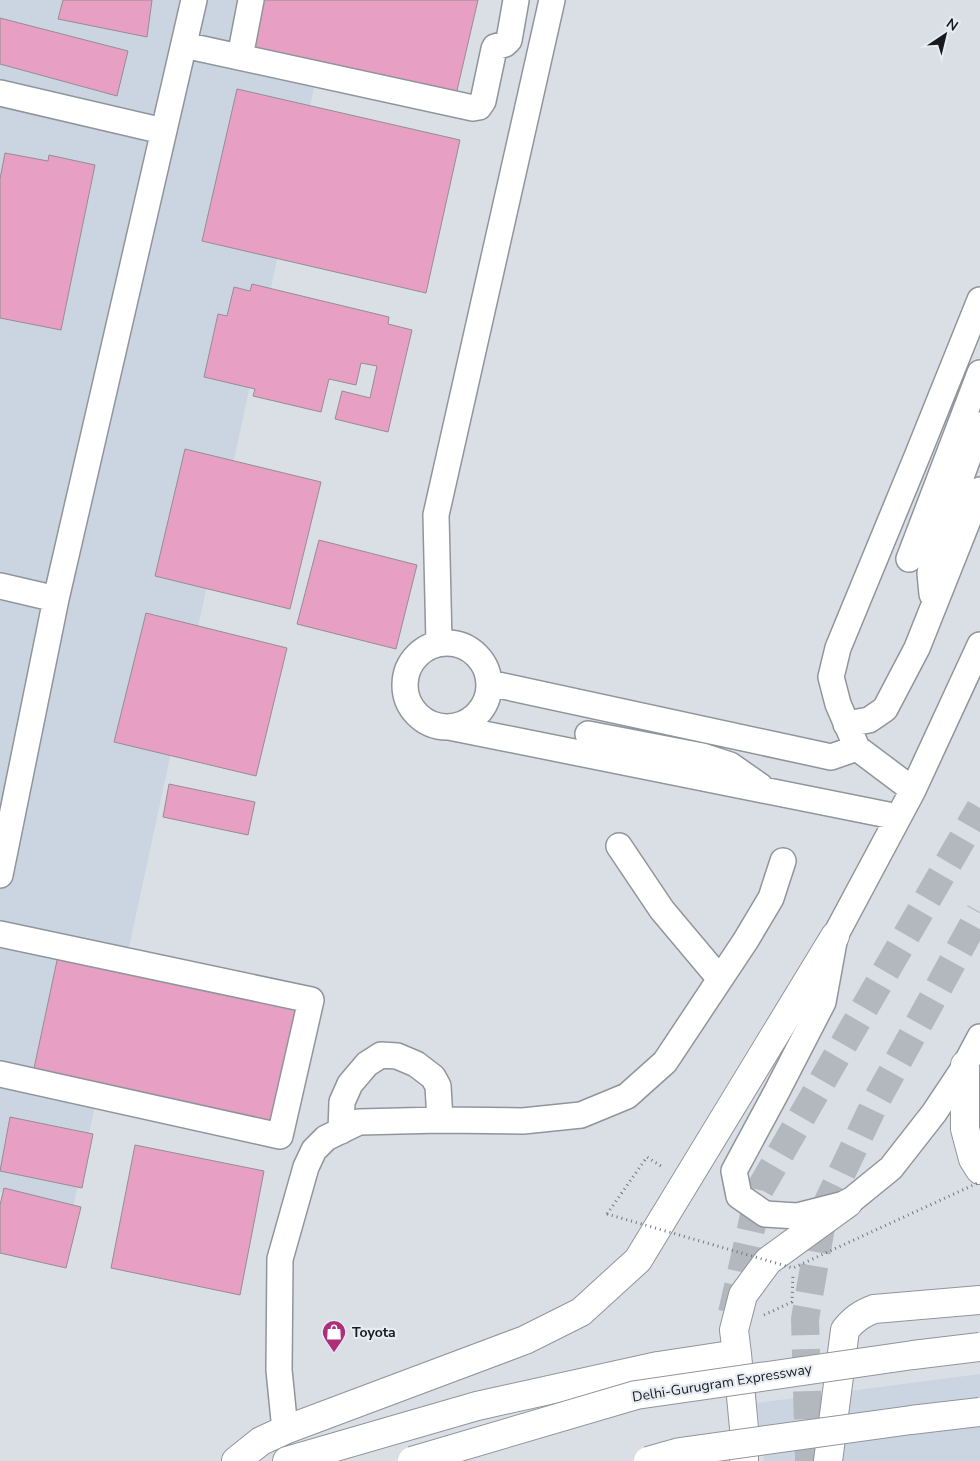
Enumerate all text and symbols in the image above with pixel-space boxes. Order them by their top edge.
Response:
north arrow [920,10,970,60]
text: N [942,14,962,36]
shop icon: Toyota [321,1319,347,1353]
place label: Toyota [352,1323,396,1342]
street label: Delhi-Gurugram Expressway [631,1359,814,1407]

